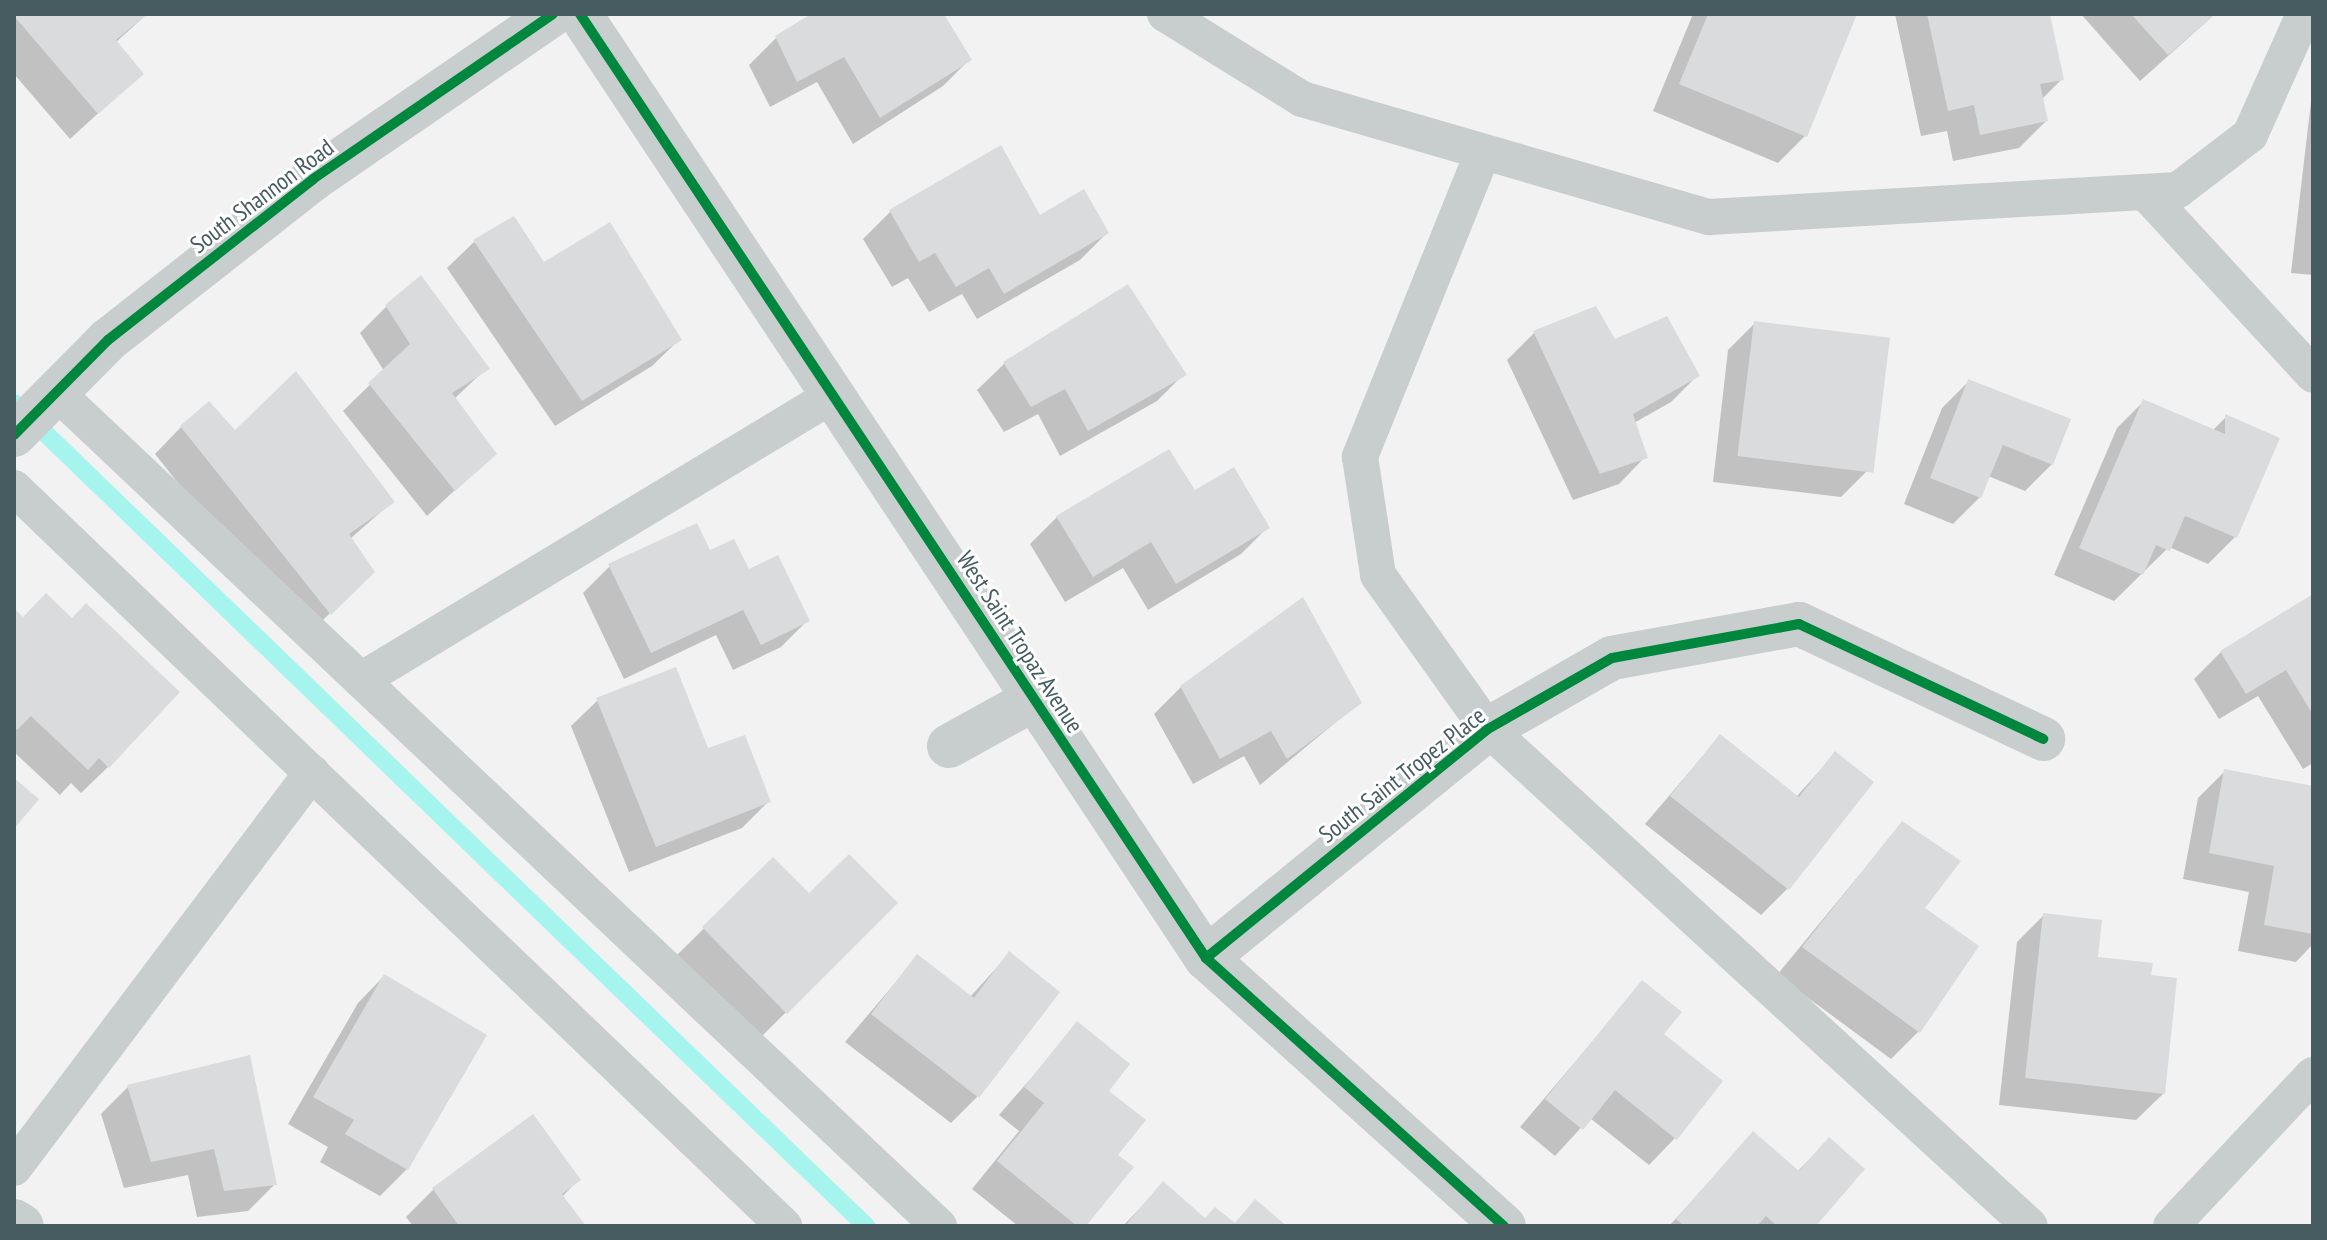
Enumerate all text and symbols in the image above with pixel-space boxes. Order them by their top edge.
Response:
street label: South Shannon Road [185,133,339,259]
street label: West Saint Tropaz Avenue [950,545,1090,739]
street label: South Saint Tropez Place [1313,701,1491,849]

